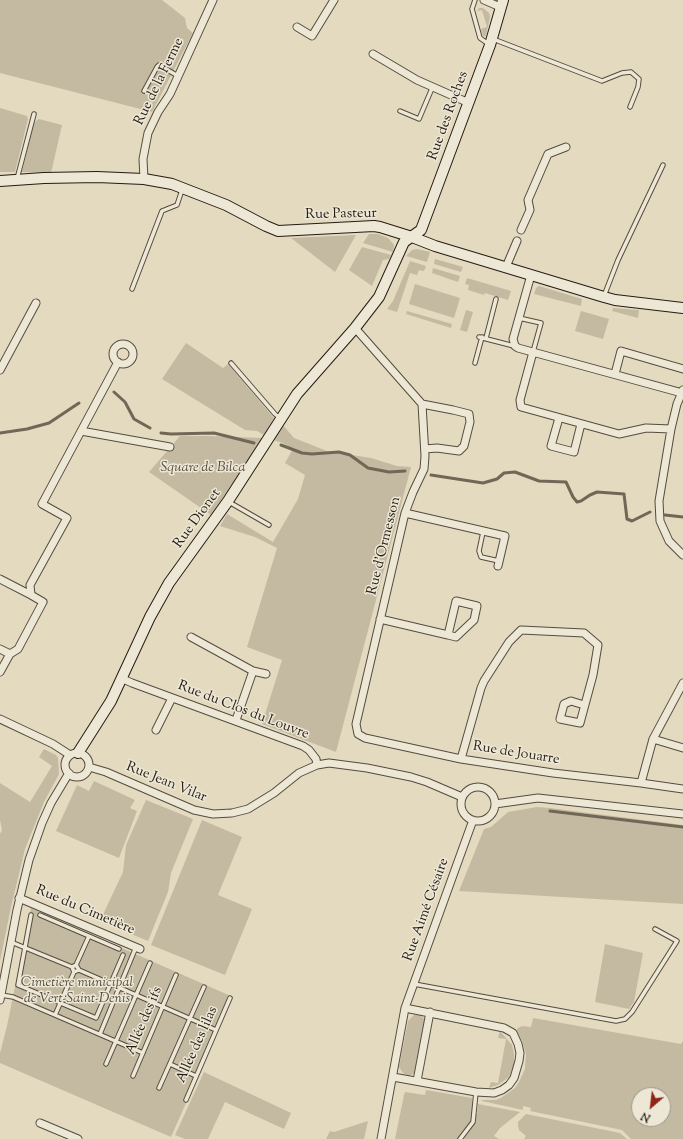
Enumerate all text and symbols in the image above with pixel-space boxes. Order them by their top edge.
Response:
street label: Rue de la Ferme [132,36,188,128]
street label: Rue des Roches [425,69,473,163]
street label: Rue Pasteur [305,206,377,224]
park label: Square de Bilca [160,461,246,477]
street label: Rue Dionet [171,486,225,552]
street label: Rue d'Ormesson [365,495,405,597]
street label: Rue du Clos du Louvre [175,678,311,744]
street label: Rue de Jouarre [471,739,561,769]
street label: Rue Jean Vilar [123,759,209,807]
street label: Rue Aimé Césaire [401,856,453,964]
street label: Rue du Cimetière [33,883,137,939]
park label: Cimetière municipal de Vert-Saint-Denis [21,976,133,1008]
street label: Allée des ifs [123,985,167,1057]
street label: Allée des lilas [174,1004,222,1086]
north arrow [631,1087,671,1127]
text: N [638,1108,653,1126]

